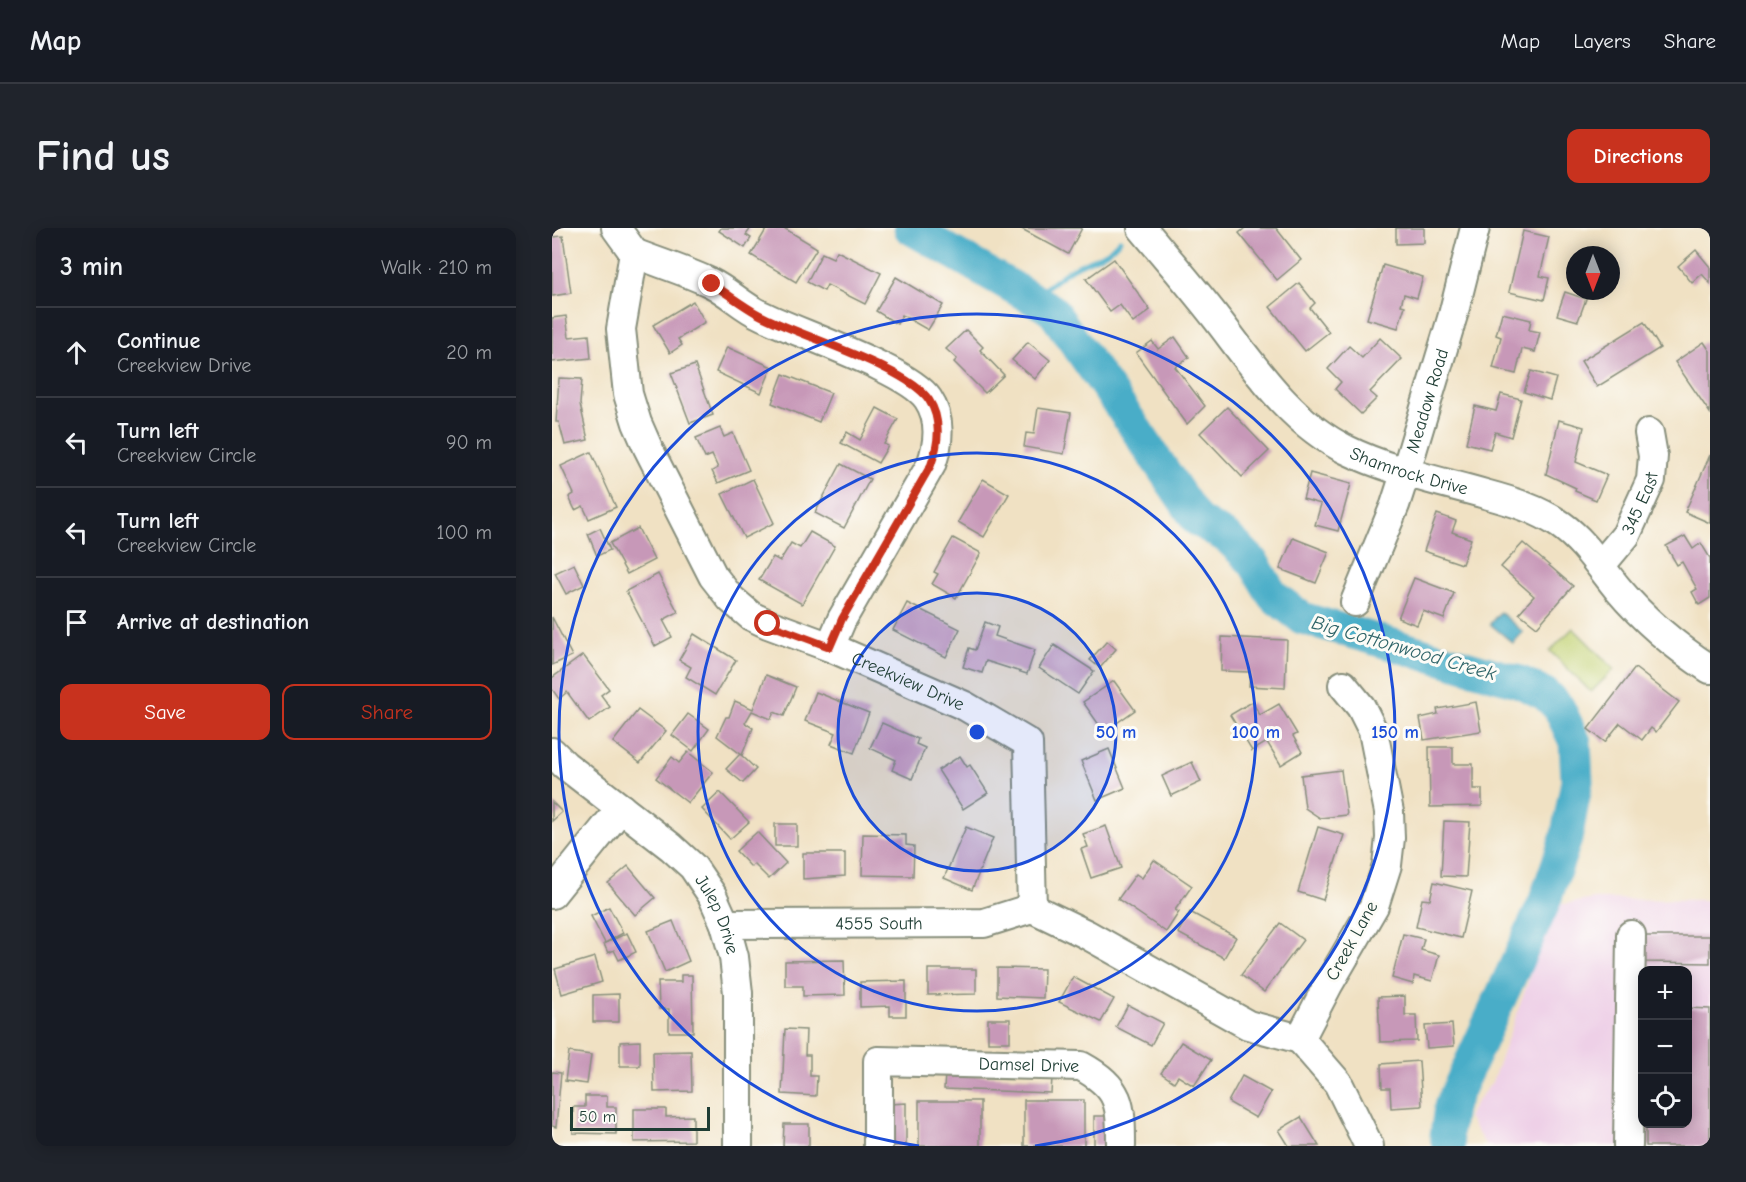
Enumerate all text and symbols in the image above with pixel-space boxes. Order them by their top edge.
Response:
text: Map [30,25,81,57]
text: Map [1501,29,1540,53]
text: Layers [1573,29,1631,53]
text: Share [1664,29,1716,53]
button: Directions [1567,129,1710,183]
text: Find us [36,132,170,181]
north arrow [1566,246,1620,300]
text: 3 min [60,252,123,282]
text: Walk · 210 m [381,256,492,279]
route end [698,270,724,296]
text: Continue [117,328,200,354]
icon: ahead [60,336,93,369]
text: 20 m [446,341,492,364]
street label: Meadow Road [1402,346,1453,456]
text: Creekview Drive [117,354,251,377]
text: Turn left [117,418,199,444]
icon: left [60,426,93,459]
text: 90 m [446,431,492,454]
street label: Shamrock Drive [1347,442,1470,499]
text: Creekview Circle [117,444,256,467]
street label: 345 East [1617,471,1662,538]
text: Turn left [117,508,199,534]
icon: left [60,516,93,549]
text: 100 m [437,521,492,544]
text: Creekview Circle [117,534,256,557]
icon: arrive [60,606,93,639]
text: Arrive at destination [117,609,309,635]
route start [754,610,780,636]
water label: Big Cottonwood Creek [1309,611,1499,685]
street label: Creekview Drive [848,647,968,715]
button: Save [60,684,270,740]
button: Share [282,684,492,740]
centre of rings [967,722,987,742]
text: 50 m [1096,722,1136,743]
text: 100 m [1232,722,1280,743]
text: 150 m [1371,722,1419,743]
street label: Julep Drive [691,871,743,956]
street label: Creek Lane [1322,898,1382,984]
street label: 4555 South [835,913,923,934]
map controls [1638,966,1692,1128]
button: + [1638,966,1692,1020]
button: − [1638,1020,1692,1074]
street label: Damsel Drive [978,1053,1080,1076]
button: locate [1638,1074,1692,1128]
scale bar [570,1104,710,1132]
text: 50 m [579,1108,616,1126]

